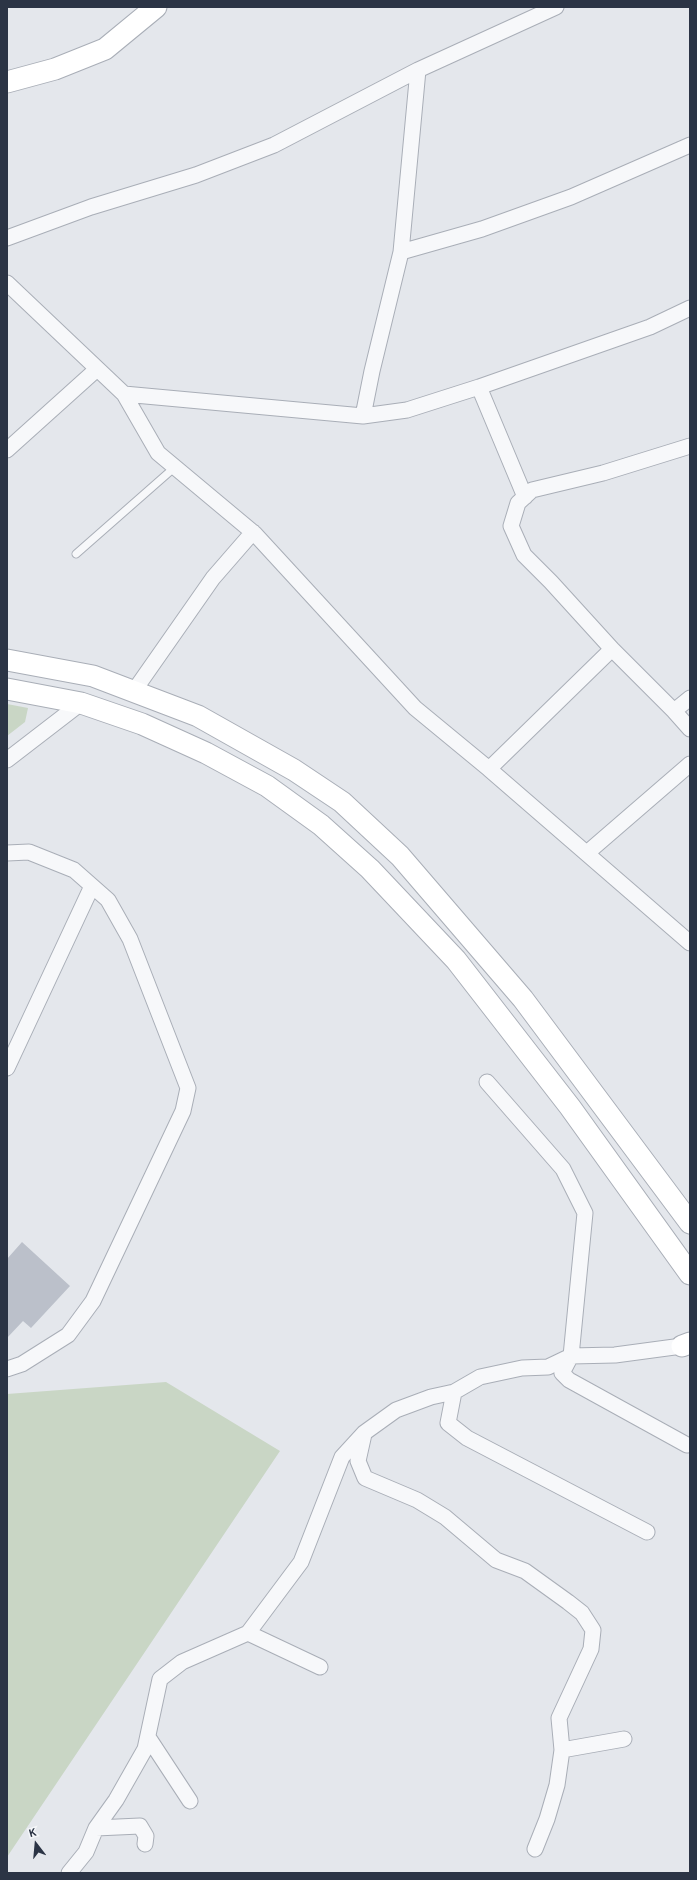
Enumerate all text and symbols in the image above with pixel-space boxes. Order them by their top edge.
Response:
north arrow [16,1824,56,1864]
text: K [27,1825,38,1840]

